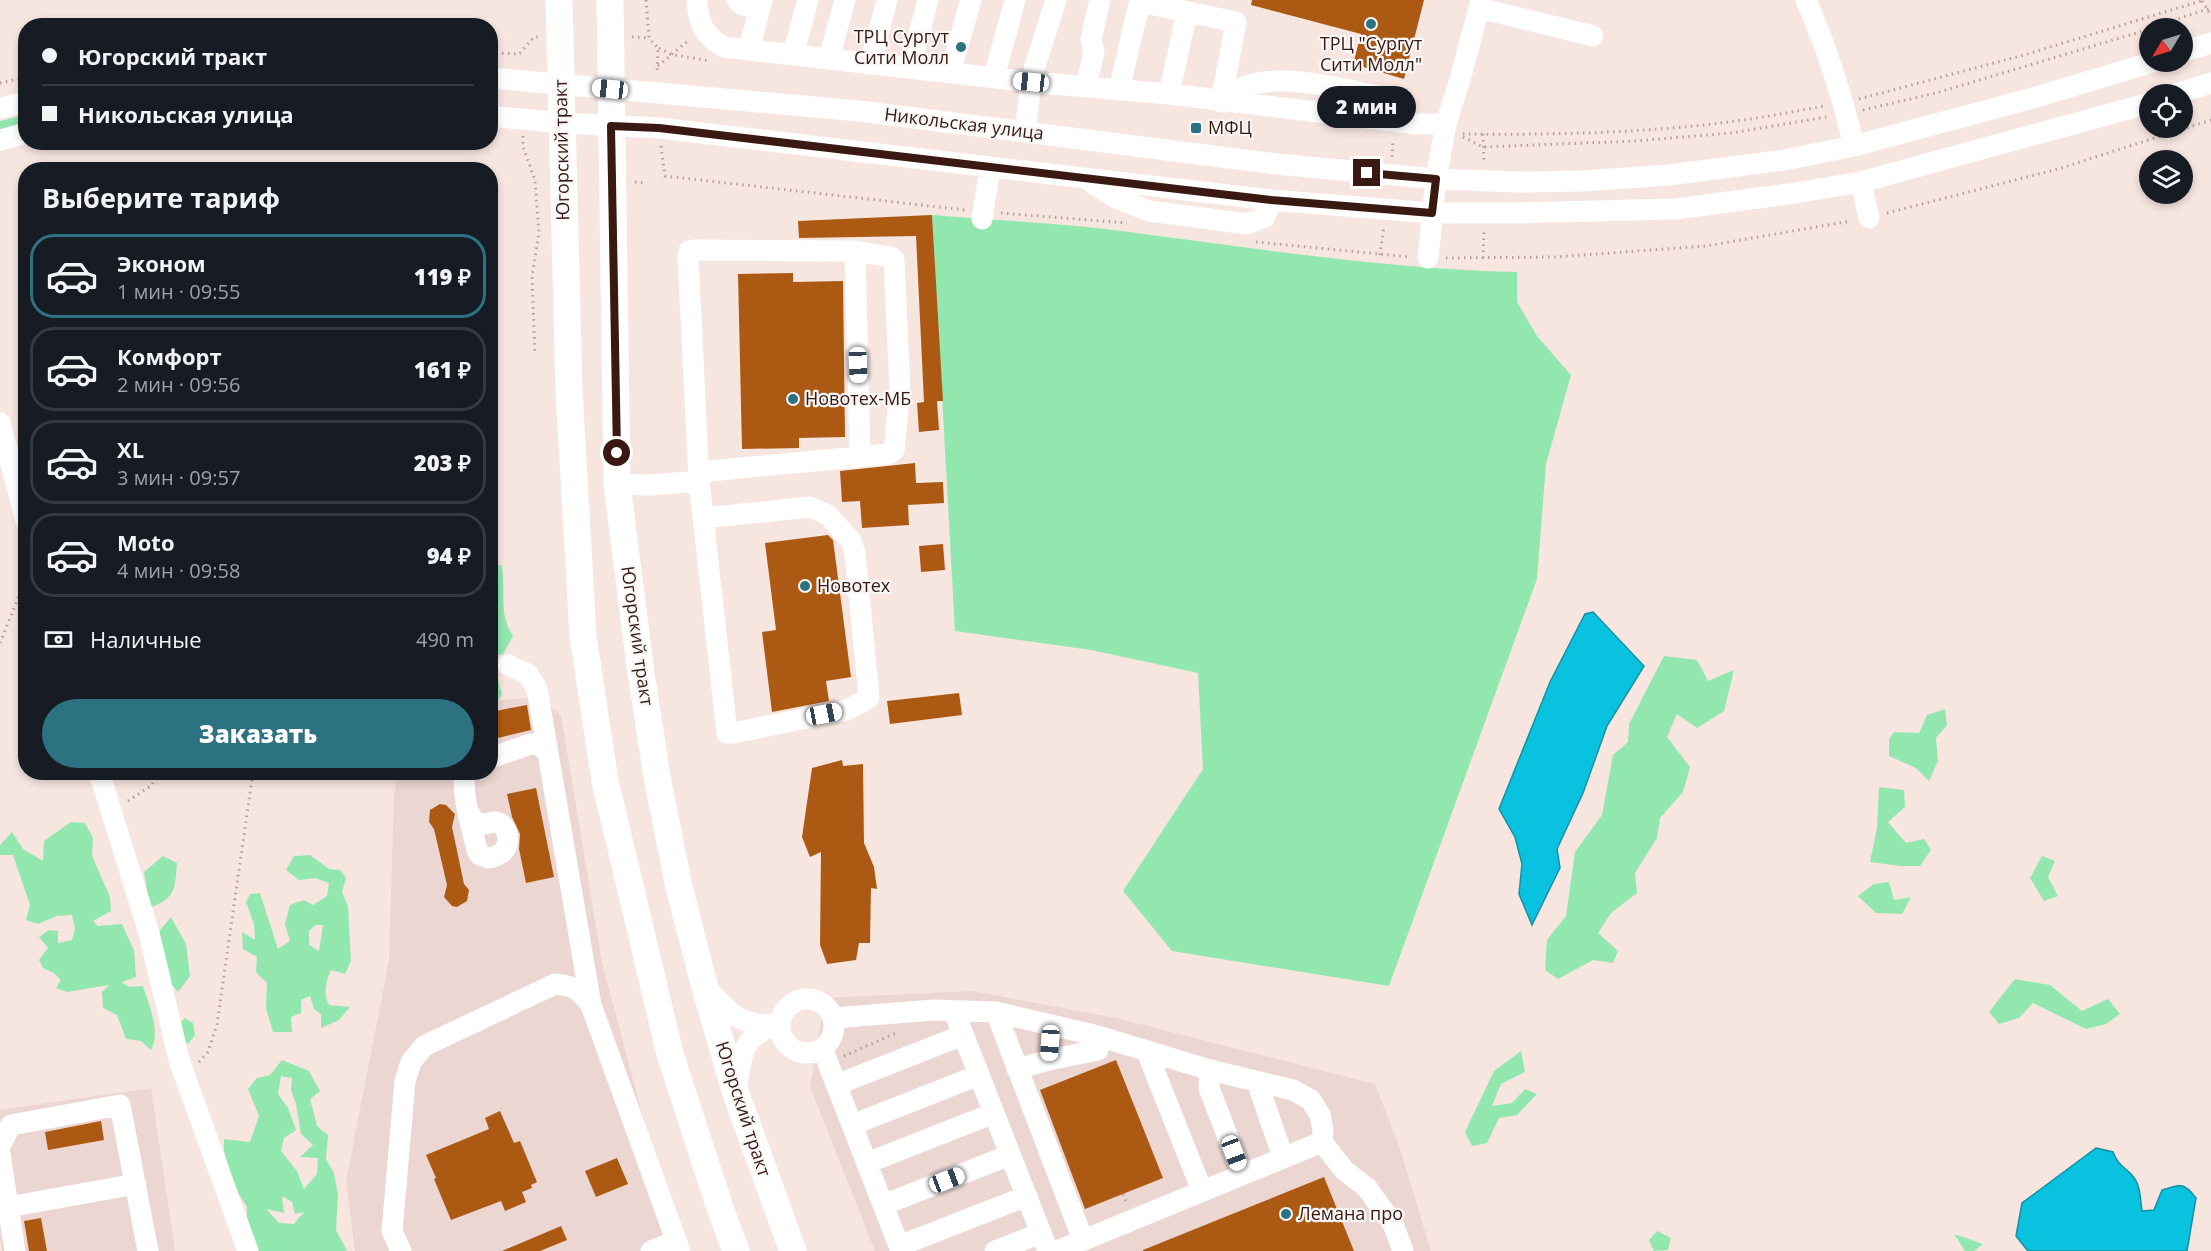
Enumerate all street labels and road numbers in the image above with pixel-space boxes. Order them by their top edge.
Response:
street label: Югорский тракт [548,79,574,221]
street label: Никольская улица [883,101,1045,145]
street label: Югорский тракт [616,564,660,708]
street label: Югорский тракт [711,1038,777,1180]

